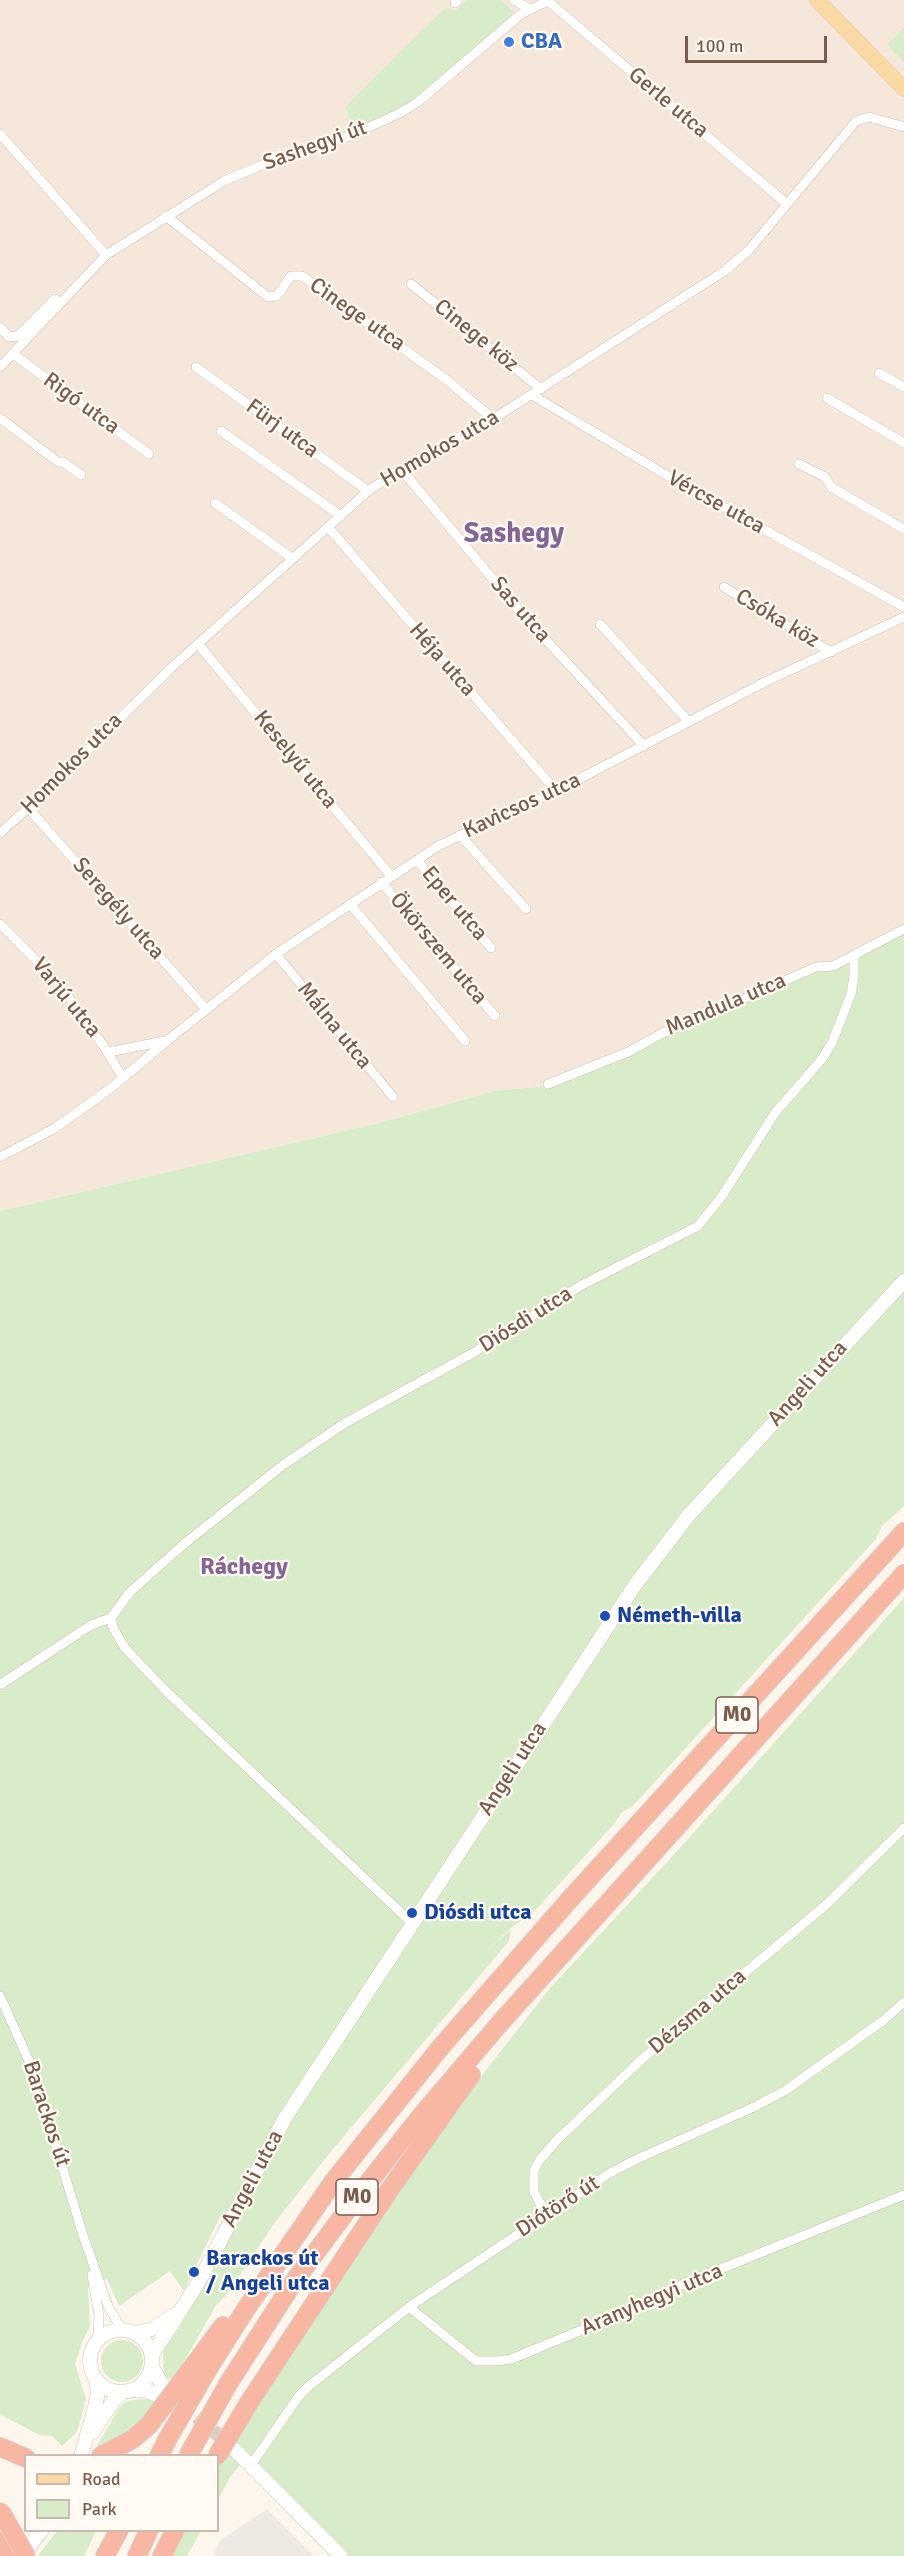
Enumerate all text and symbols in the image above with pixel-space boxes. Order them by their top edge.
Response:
scale bar [688,24,830,62]
place label: CBA [521,29,562,55]
marker: CBA [502,35,516,49]
text: 100 m [696,35,743,57]
street label: Gerle utca [623,62,713,144]
street label: Sashegyi út [259,115,371,177]
street label: Cinege utca [304,272,410,358]
street label: Cinege köz [428,294,524,378]
street label: Rigó utca [38,367,124,441]
street label: Fürj utca [240,394,324,464]
street label: Homokos utca [376,404,504,494]
street label: Vércse utca [663,465,769,541]
district label: Sashegy [464,518,564,552]
street label: Sas utca [484,572,556,648]
street label: Csóka köz [730,584,824,654]
street label: Héja utca [403,618,481,702]
street label: Keselyű utca [247,706,343,814]
street label: Homokos utca [16,708,128,820]
street label: Kavicsos utca [459,767,585,845]
street label: Seregély utca [66,852,170,966]
street label: Eper utca [415,861,493,947]
street label: Ökörszem utca [383,888,493,1010]
street label: Varjú utca [26,953,106,1043]
street label: Mandula utca [662,968,790,1042]
street label: Málna utca [291,977,377,1075]
street label: Diósdi utca [475,1281,577,1359]
street label: Angeli utca [763,1336,853,1432]
district label: Ráchegy [200,1554,288,1582]
place label: Németh-villa [617,1603,742,1629]
marker: Németh-villa [598,1609,612,1623]
road number: M0 [716,1697,758,1733]
street label: Angeli utca [473,1717,553,1821]
place label: Diósdi utca [424,1900,532,1926]
marker: Diósdi utca [405,1906,419,1920]
street label: Dézsma utca [644,1964,752,2060]
street label: Barackos út [16,2058,76,2170]
street label: Angeli utca [216,2126,290,2232]
street label: Diótörő út [511,2170,605,2244]
road number: M0 [336,2179,378,2215]
place label: Barackos út / Angeli utca [206,2246,329,2298]
street label: Aranyhegyi utca [577,2258,727,2342]
marker: Barackos út / Angeli utca [187,2265,201,2279]
legend [24,2454,219,2532]
text: Road [82,2468,121,2490]
text: Park [82,2498,117,2520]

